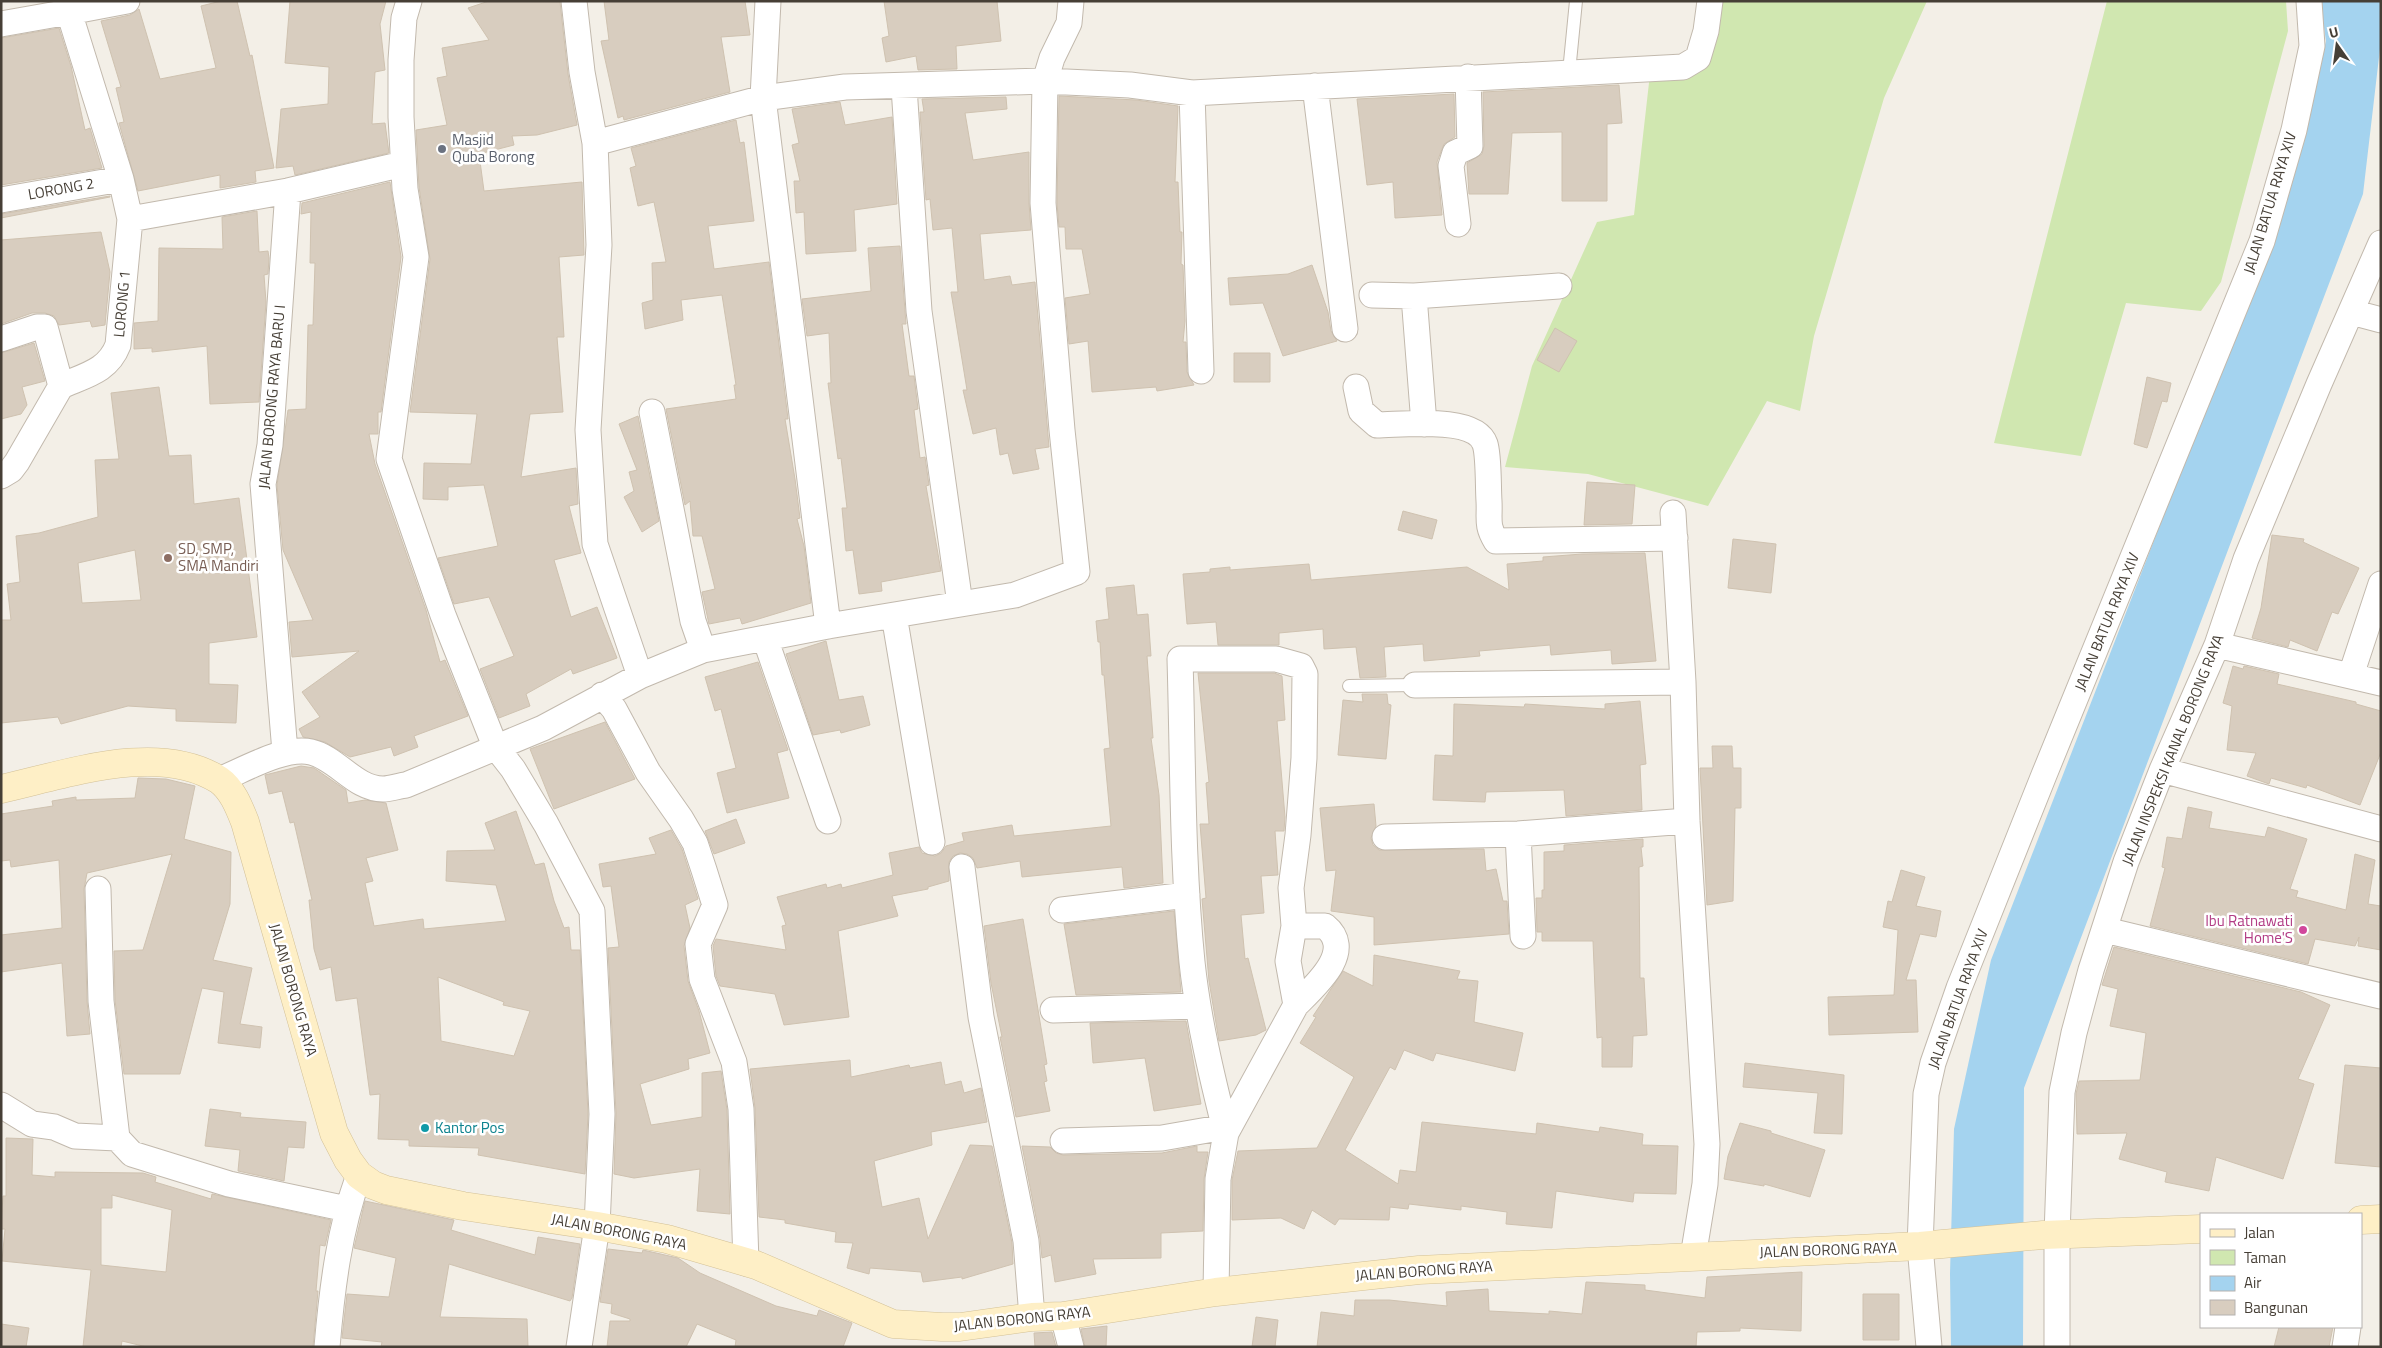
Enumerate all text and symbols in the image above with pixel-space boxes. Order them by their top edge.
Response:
north arrow [2312,20,2362,70]
text: U [2327,21,2341,43]
place label: Masjid Quba Borong [452,128,535,168]
street label: JALAN BATUA RAYA XIV [2237,129,2302,277]
marker: Masjid Quba Borong [436,143,448,155]
street label: LORONG 2 [26,171,96,206]
street label: LORONG 1 [107,270,136,338]
street label: JALAN BORONG RAYA BARU I [252,304,291,490]
place label: SD, SMP, SMA Mandiri [178,537,259,577]
street label: JALAN BATUA RAYA XIV [2068,549,2145,695]
marker: SD, SMP, SMA Mandiri [162,552,174,564]
street label: JALAN INSPEKSI KANAL BORONG RAYA [2116,631,2230,869]
place label: Ibu Ratnawati Home'S [2205,909,2293,949]
street label: JALAN BORONG RAYA [263,921,323,1059]
marker: Ibu Ratnawati Home'S [2297,924,2309,936]
street label: JALAN BATUA RAYA XIV [1921,925,1994,1072]
place label: Kantor Pos [435,1116,504,1139]
marker: Kantor Pos [419,1122,431,1134]
street label: JALAN BORONG RAYA [549,1207,689,1256]
legend [2200,1213,2362,1328]
text: Jalan [2244,1221,2275,1244]
street label: JALAN BORONG RAYA [1759,1236,1897,1263]
text: Taman [2244,1246,2286,1269]
street label: JALAN BORONG RAYA [1355,1254,1493,1287]
text: Air [2244,1271,2261,1294]
text: Bangunan [2244,1296,2308,1319]
street label: JALAN BORONG RAYA [952,1300,1092,1337]

